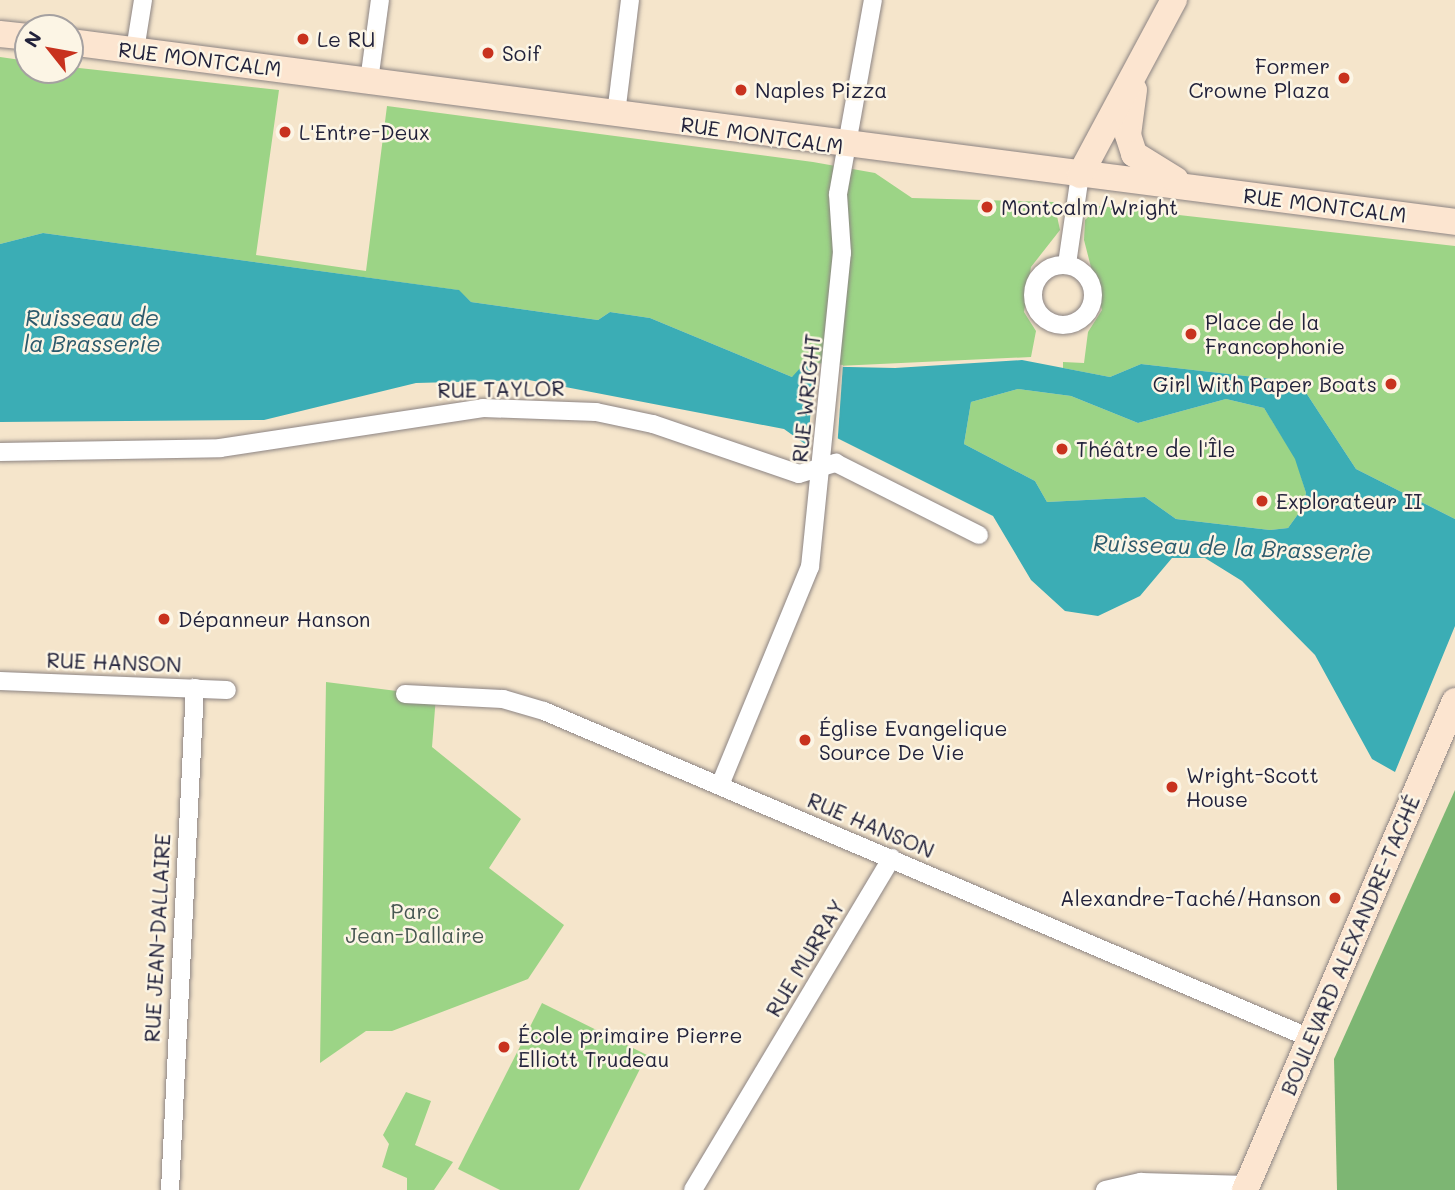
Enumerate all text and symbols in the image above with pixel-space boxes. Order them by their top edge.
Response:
north arrow [14,14,84,84]
text: N [18,26,47,52]
place label: Le RU [317,26,375,52]
marker: Le RU [295,31,311,47]
street label: RUE MONTCALM [117,36,283,82]
place label: Soif [502,40,541,66]
marker: Soif [480,45,496,61]
place label: Former Crowne Plaza [1188,53,1330,103]
marker: Former Crowne Plaza [1336,70,1352,86]
place label: Naples Pizza [755,77,887,103]
marker: Naples Pizza [733,82,749,98]
street label: RUE MONTCALM [679,111,845,159]
place label: L'Entre-Deux [299,119,430,145]
marker: L'Entre-Deux [277,124,293,140]
street label: RUE MONTCALM [1242,182,1408,228]
place label: Montcalm/Wright [1001,194,1178,220]
marker: Montcalm/Wright [979,199,995,215]
water label: Ruisseau de la Brasserie [23,303,161,357]
place label: Place de la Francophonie [1205,309,1345,359]
marker: Place de la Francophonie [1183,326,1199,342]
street label: RUE WRIGHT [787,332,825,464]
place label: Girl With Paper Boats [1153,371,1377,397]
street label: RUE TAYLOR [437,375,565,403]
marker: Girl With Paper Boats [1383,376,1399,392]
place label: Théâtre de l'Île [1076,436,1236,462]
marker: Théâtre de l'Île [1054,441,1070,457]
place label: Explorateur II [1276,488,1422,514]
marker: Explorateur II [1254,493,1270,509]
water label: Ruisseau de la Brasserie [1092,528,1372,566]
place label: Dépanneur Hanson [178,606,370,632]
marker: Dépanneur Hanson [156,611,172,627]
street label: RUE HANSON [46,647,182,677]
place label: Église Evangelique Source De Vie [819,715,1008,765]
marker: Église Evangelique Source De Vie [797,732,813,748]
place label: Wright-Scott House [1186,762,1319,812]
marker: Wright-Scott House [1164,779,1180,795]
street label: RUE HANSON [804,787,938,863]
street label: BOULEVARD ALEXANDRE-TACHÉ [1275,791,1425,1099]
street label: RUE JEAN-DALLAIRE [139,833,175,1043]
place label: Alexandre-Taché/Hanson [1060,885,1321,911]
marker: Alexandre-Taché/Hanson [1327,890,1343,906]
street label: RUE MURRAY [760,895,850,1021]
park label: Parc Jean-Dallaire [345,898,485,948]
place label: École primaire Pierre Elliott Trudeau [518,1022,743,1072]
marker: École primaire Pierre Elliott Trudeau [496,1039,512,1055]

